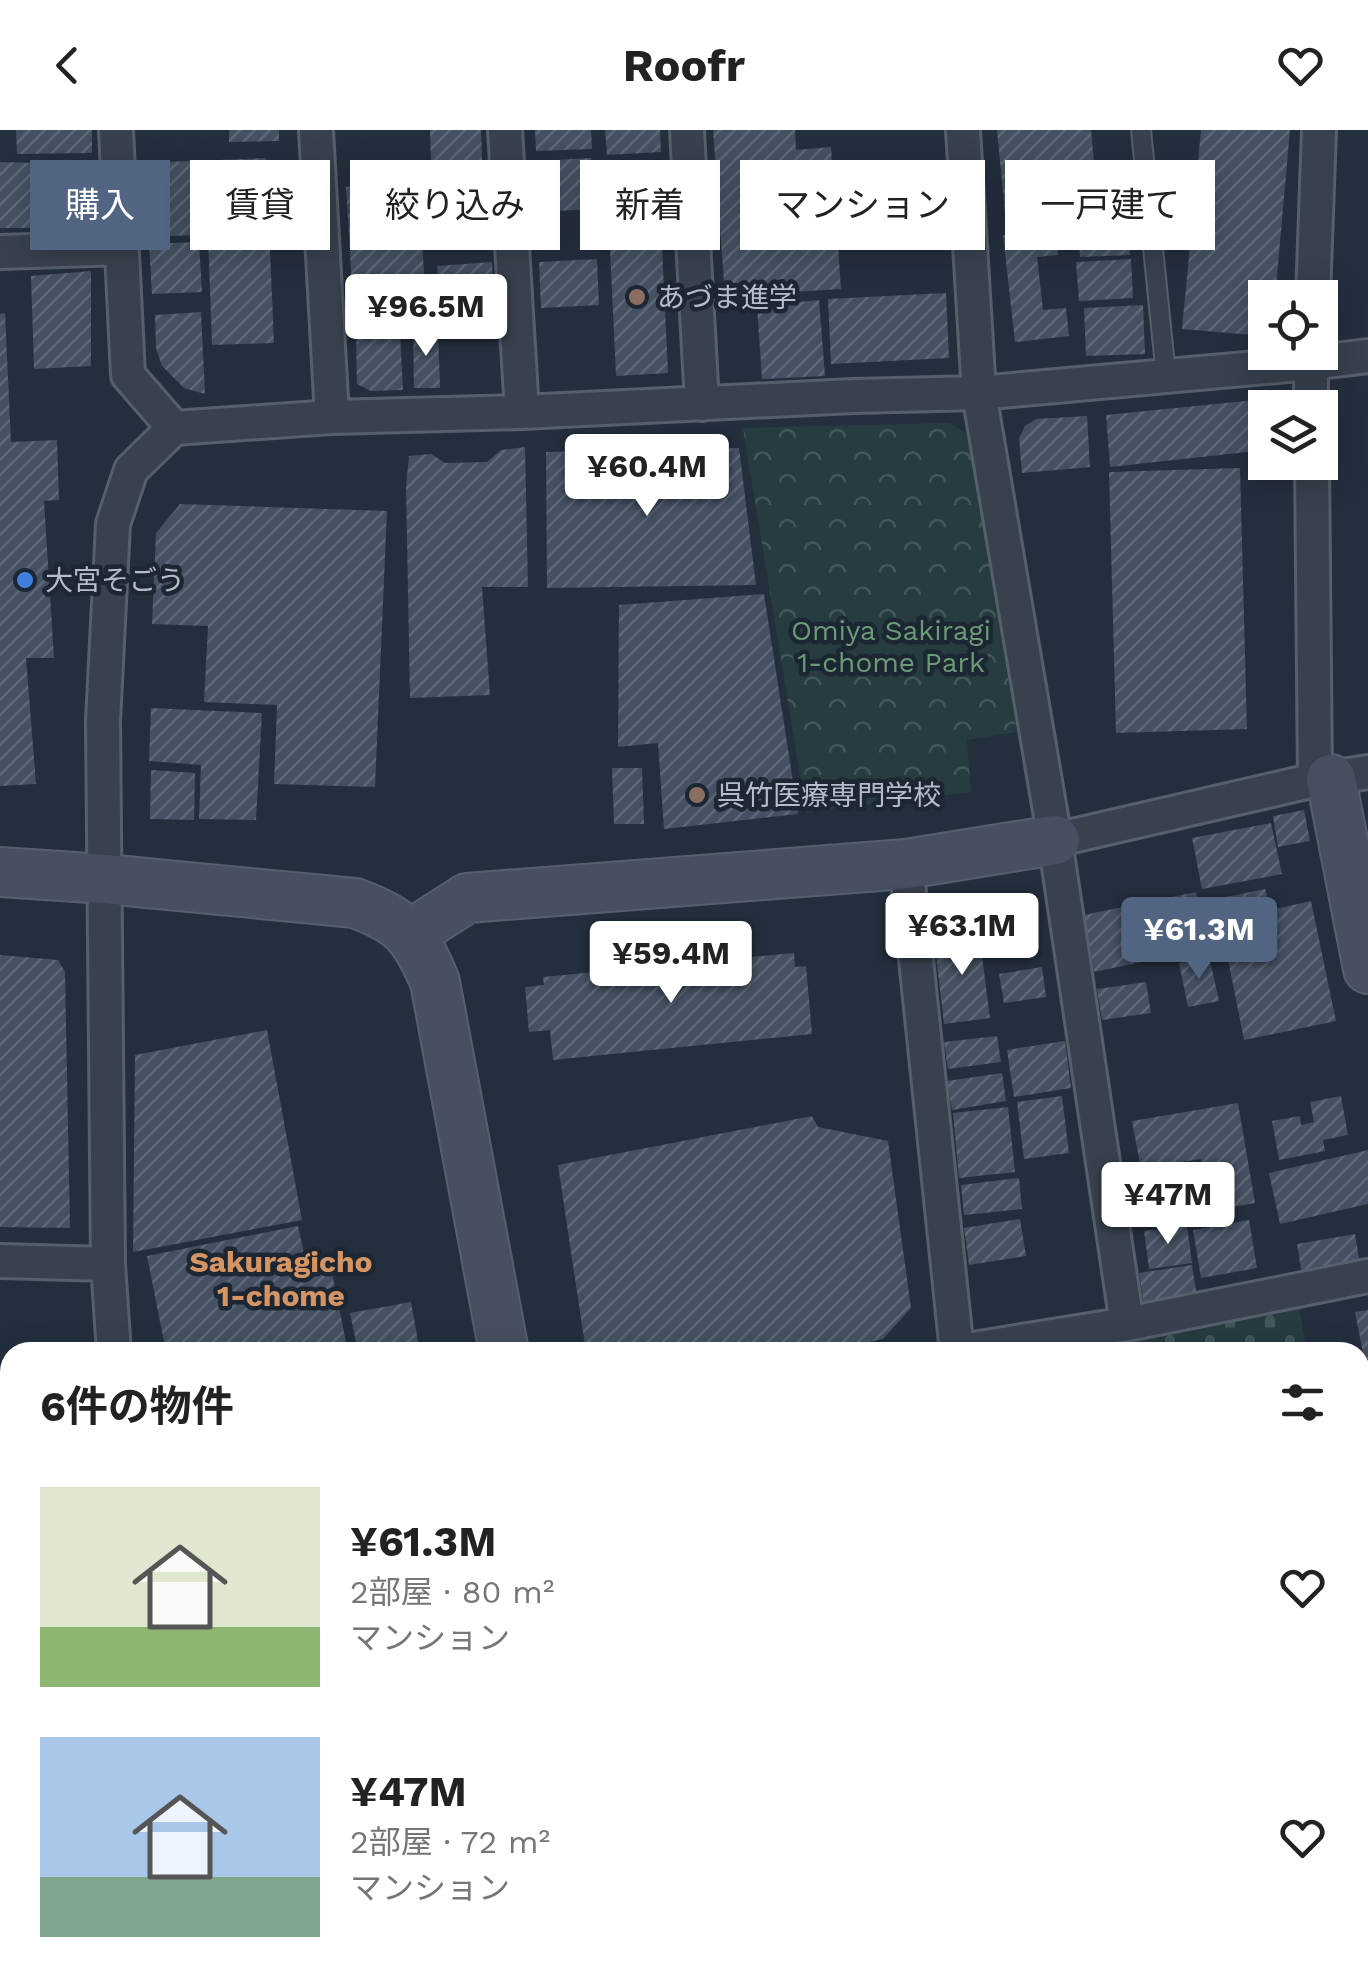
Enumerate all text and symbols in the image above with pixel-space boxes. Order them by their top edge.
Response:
icon: back [40,38,95,93]
icon: heart [1273,38,1328,93]
text: Roofr [623,39,745,92]
chip: 購入 [30,160,170,250]
chip: 賃貸 [190,160,330,250]
chip: 絞り込み [350,160,560,250]
chip: 新着 [580,160,720,250]
chip: マンション [740,160,985,250]
chip: 一戸建て [1005,160,1215,250]
pin: ¥96.5M [345,274,507,359]
map controls [1248,280,1338,480]
button: locate [1248,280,1338,370]
place label: あづま進学 [657,281,797,314]
marker: あづま進学 [626,286,648,308]
text: ¥96.5M [367,287,485,325]
button: layers [1248,390,1338,480]
pin: ¥60.4M [566,434,728,519]
text: ¥60.4M [587,447,707,485]
place label: 大宮そごう [45,564,185,597]
marker: 大宮そごう [14,569,36,591]
park label: Omiya Sakiragi 1-chome Park [791,614,991,679]
place label: 呉竹医療専門学校 [717,779,941,812]
marker: 呉竹医療専門学校 [686,784,708,806]
pin: ¥63.1M [881,893,1043,978]
pin: ¥61.3M [1118,897,1280,982]
text: ¥63.1M [908,906,1016,944]
text: ¥61.3M [1143,910,1255,948]
pin: ¥59.4M [590,921,752,1006]
text: ¥59.4M [612,934,730,972]
pin: ¥47M [1109,1162,1227,1247]
text: ¥47M [1124,1175,1212,1213]
district label: Sakuragicho 1-chome [189,1244,373,1313]
icon: filters [1275,1375,1330,1430]
text: 6件の物件 [40,1382,234,1431]
text: ¥61.3M [350,1517,497,1566]
icon: home [120,1527,240,1647]
icon: heart [1275,1560,1330,1615]
text: 2部屋 · 80 m² [350,1573,554,1611]
text: マンション [350,1619,510,1657]
text: ¥47M [350,1767,467,1816]
icon: home [120,1777,240,1897]
icon: heart [1275,1810,1330,1865]
text: 2部屋 · 72 m² [350,1823,550,1861]
text: マンション [350,1869,510,1907]

